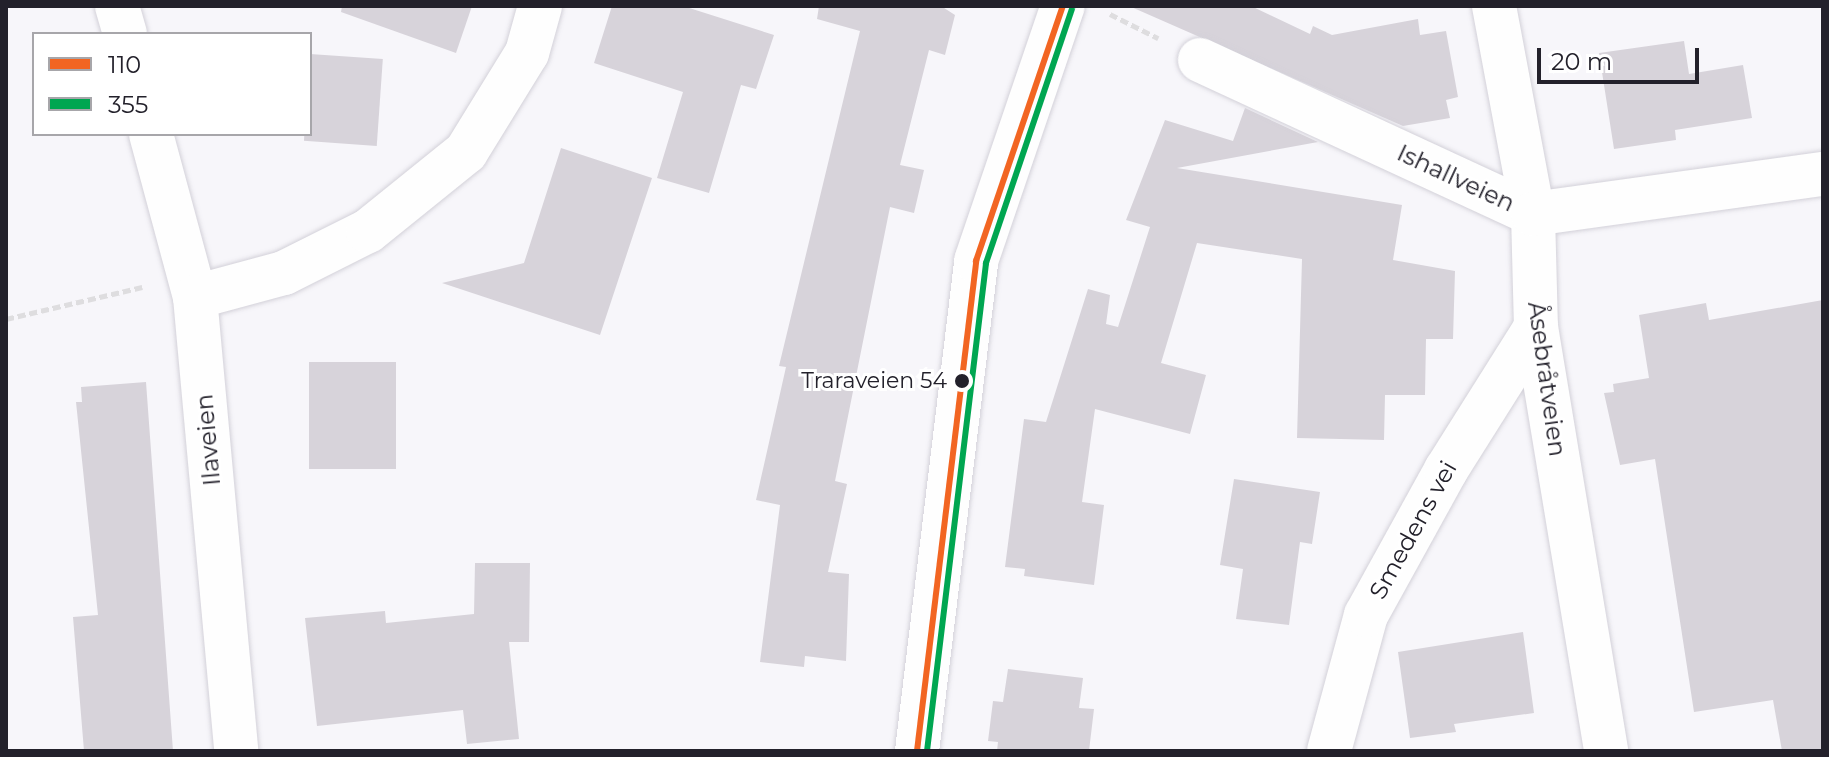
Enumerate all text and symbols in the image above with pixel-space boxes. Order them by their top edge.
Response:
legend [32,32,312,136]
scale bar [1541,32,1703,82]
text: 20 m [1551,47,1612,76]
text: 110 [108,50,141,79]
text: 355 [108,90,148,119]
street label: Ishallveien [1393,138,1519,218]
street label: Åsebråtveien [1522,300,1572,458]
place label: Traraveien 54 [801,368,947,394]
marker: Traraveien 54 [954,373,970,389]
street label: Ilaveien [190,393,226,487]
street label: Smedens vei [1363,456,1463,604]

